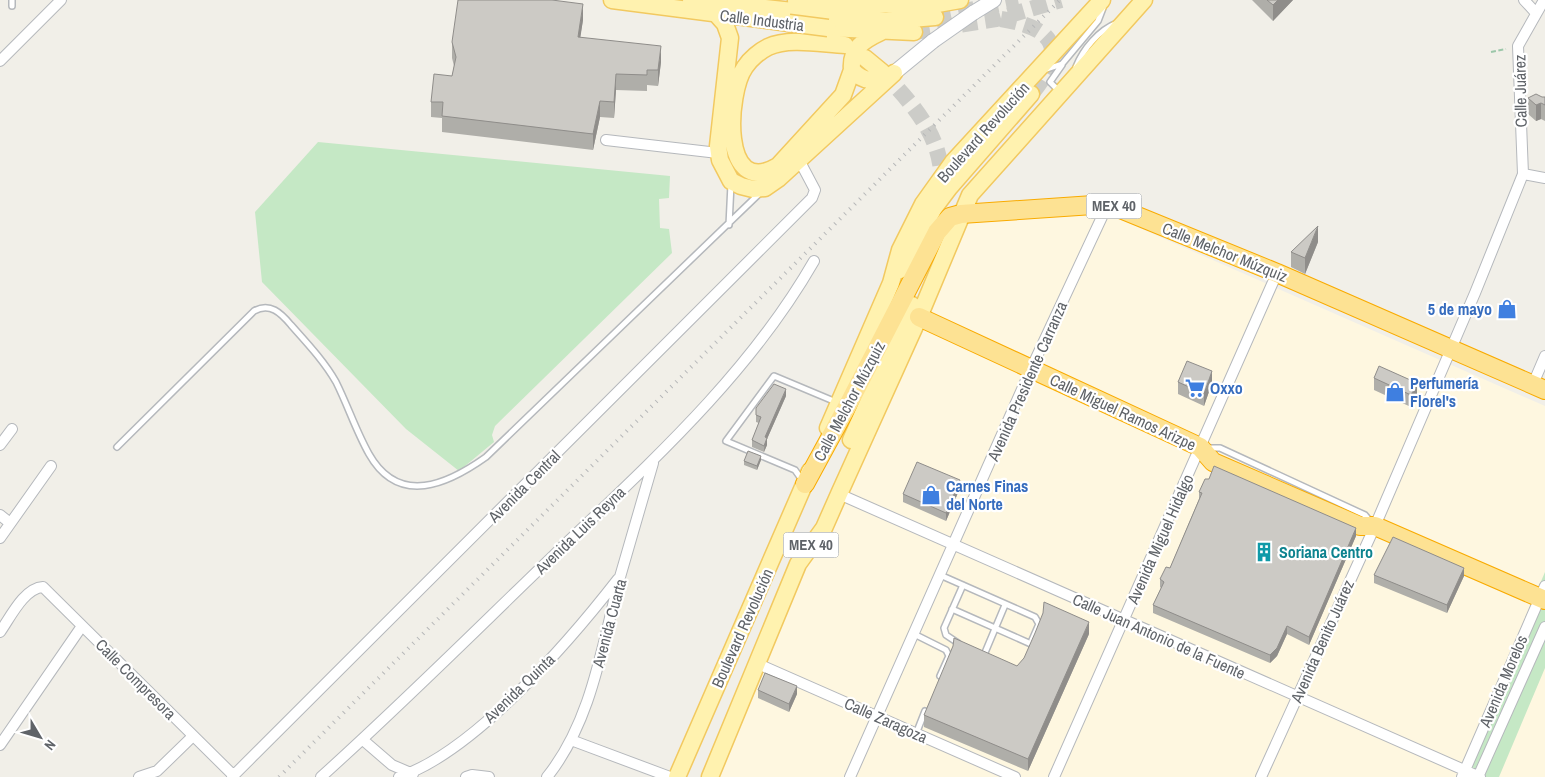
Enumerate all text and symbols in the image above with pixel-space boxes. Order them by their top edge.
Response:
street label: Calle Industria [719,4,806,36]
street label: Calle Juárez [1508,54,1532,128]
street label: Boulevard Revolución [932,77,1034,187]
road number: MEX 40 [1086,194,1142,218]
street label: Calle Melchor Múzquiz [1159,217,1291,287]
street label: Avenida Presidente Carranza [981,297,1072,465]
place label: 5 de mayo [1428,298,1492,320]
shop icon: 5 de mayo [1496,298,1518,320]
street label: Calle Melchor Múzquiz [808,337,890,465]
street label: Calle Miguel Ramos Arizpe [1046,368,1200,456]
place label: Perfumería Florel's [1410,372,1479,412]
supermarket icon: Oxxo [1184,377,1206,399]
place label: Oxxo [1210,377,1243,399]
shop icon: Perfumería Florel's [1384,381,1406,403]
street label: Avenida Central [482,445,565,528]
street label: Avenida Miguel Hidalgo [1121,471,1198,608]
place label: Carnes Finas del Norte [946,475,1028,515]
street label: Avenida Luis Reyna [529,481,631,580]
shop icon: Carnes Finas del Norte [920,484,942,506]
road number: MEX 40 [784,532,838,558]
building icon: Soriana Centro [1253,541,1275,563]
place label: Soriana Centro [1279,541,1373,563]
street label: Boulevard Revolución [706,565,778,691]
street label: Avenida Cuarta [586,576,632,671]
street label: Avenida Benito Juárez [1285,576,1359,707]
street label: Calle Juan Antonio de la Fuente [1069,588,1249,684]
street label: Avenida Morelos [1473,631,1532,731]
street label: Calle Compresora [91,634,182,725]
street label: Avenida Quinta [478,648,560,728]
street label: Calle Zaragoza [841,692,932,748]
north arrow [15,712,65,762]
text: N [41,736,60,754]

